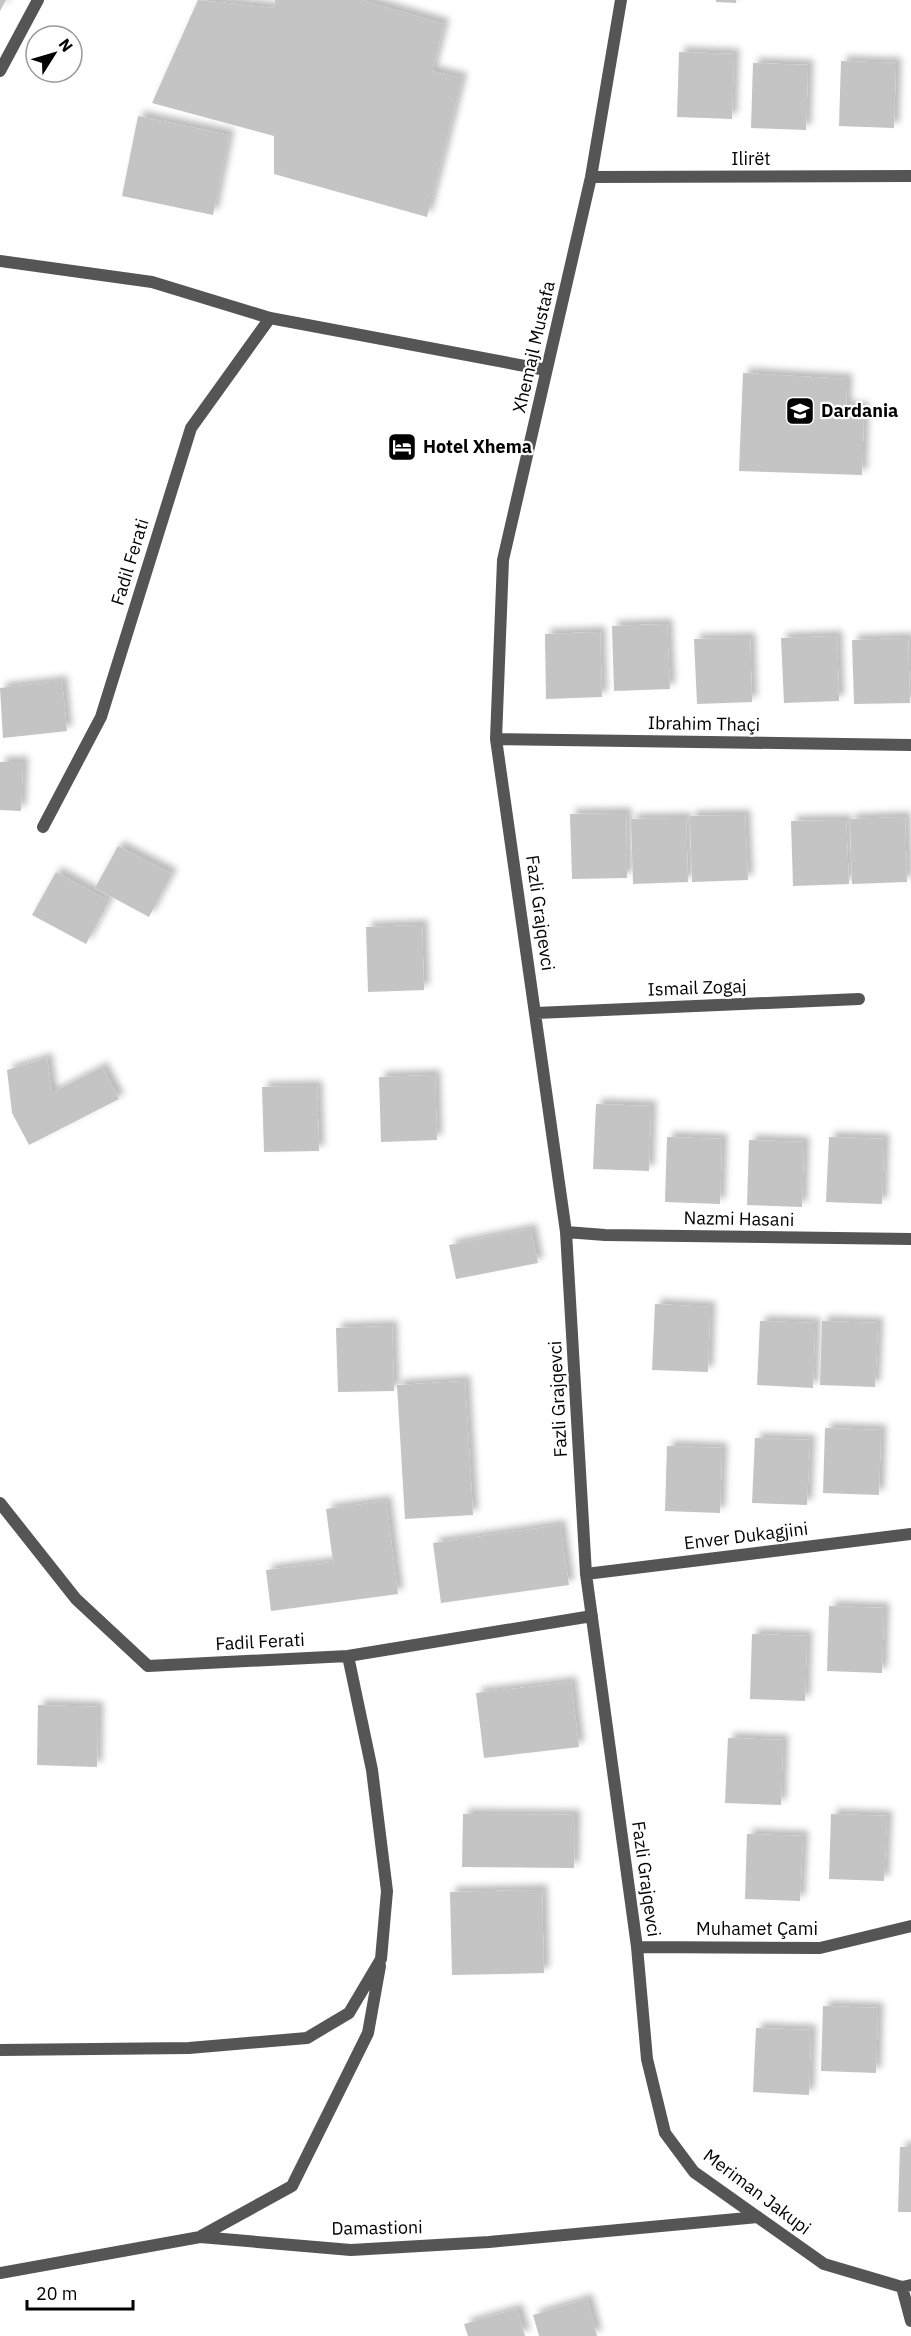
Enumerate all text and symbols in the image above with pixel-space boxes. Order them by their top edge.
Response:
north arrow [24,24,84,84]
text: N [55,34,77,56]
street label: Ilirët [731,147,771,170]
street label: Xhemajl Mustafa [507,278,560,415]
school or university icon: Dardania [784,395,816,427]
place label: Dardania [821,399,898,422]
hotel icon: Hotel Xhema [386,431,418,463]
place label: Hotel Xhema [423,435,532,458]
street label: Fadil Ferati [105,516,154,608]
street label: Ibrahim Thaçi [648,711,760,736]
street label: Fazli Grajqevci [521,854,560,972]
street label: Ismail Zogaj [647,974,747,1001]
street label: Nazmi Hasani [684,1206,794,1231]
street label: Fazli Grajqevci [543,1340,572,1458]
street label: Enver Dukagjini [683,1516,809,1555]
street label: Fadil Ferati [215,1628,305,1655]
street label: Fazli Grajqevci [627,1820,666,1938]
street label: Muhamet Çami [696,1917,818,1940]
street label: Meriman Jakupi [699,2144,816,2240]
street label: Damastioni [331,2215,423,2240]
scale bar [27,2273,134,2311]
text: 20 m [36,2282,78,2305]

